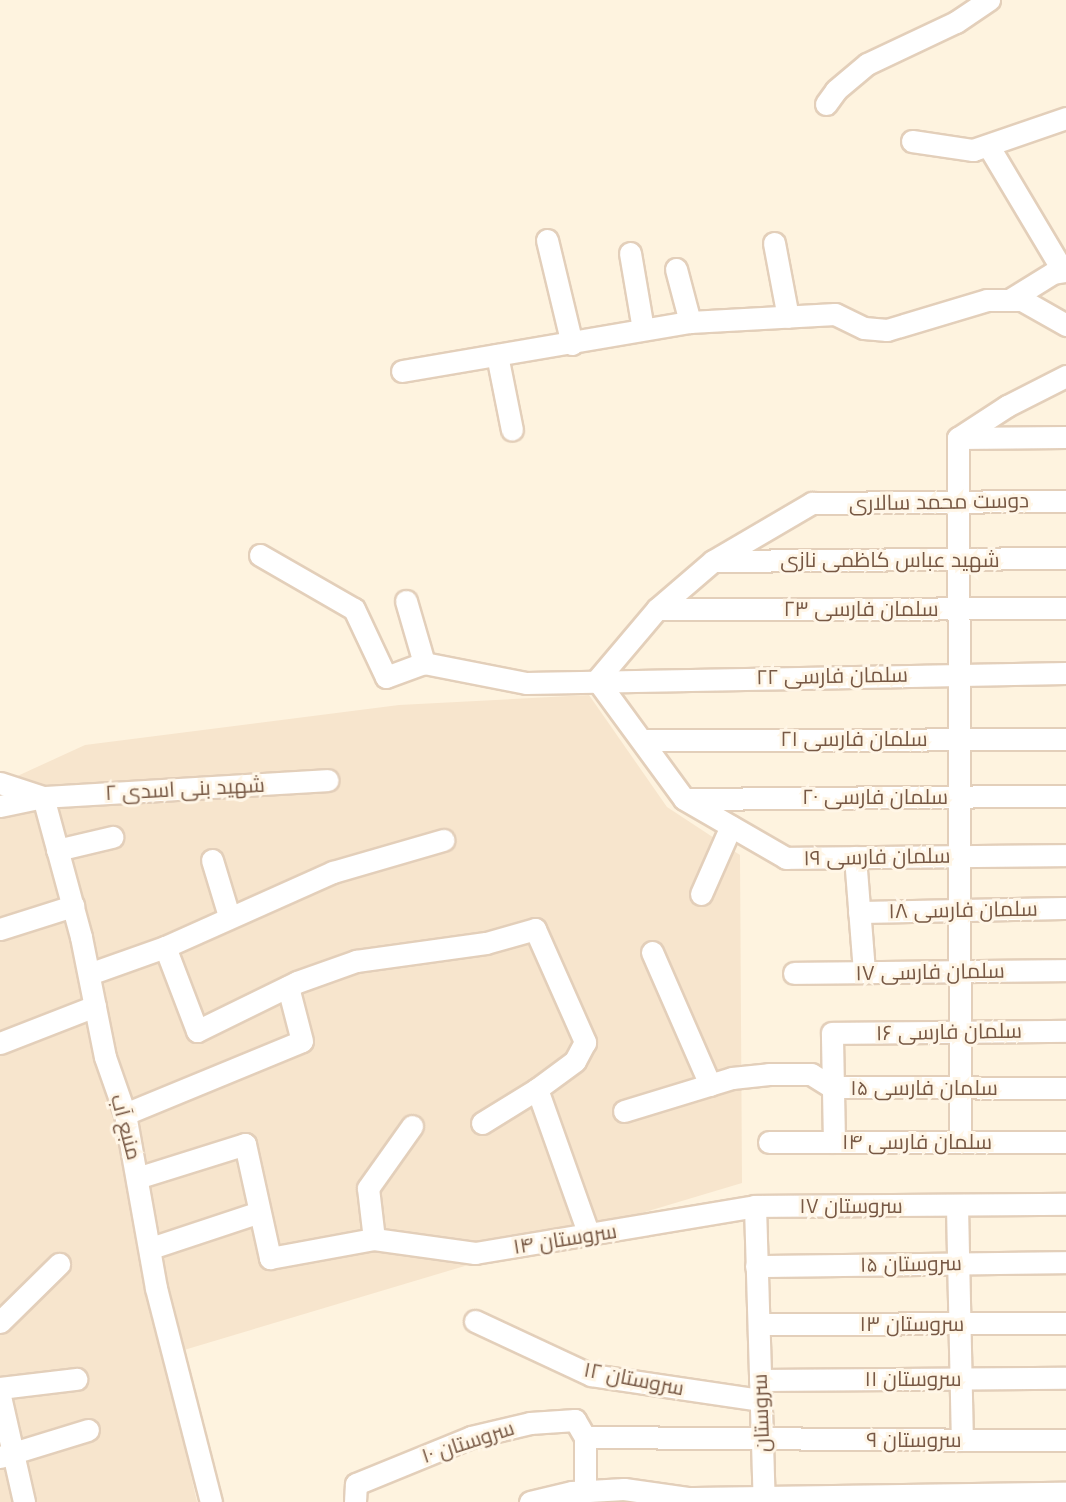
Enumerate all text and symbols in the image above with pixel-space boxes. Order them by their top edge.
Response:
street label: دوست محمد سالاری [849,488,1029,516]
street label: شهید عباس کاظمی نازی [780,547,1000,573]
street label: سلمان فارسی ۲۳ [783,596,939,622]
street label: سلمان فارسی ۲۲ [756,662,908,690]
street label: سلمان فارسی ۲۱ [780,726,928,752]
street label: شهید بنی اسدی ۲ [105,772,265,806]
street label: سلمان فارسی ۲۰ [802,784,948,810]
street label: سلمان فارسی ۱۹ [803,843,951,871]
street label: سلمان فارسی ۱۸ [888,896,1038,924]
street label: سلمان فارسی ۱۷ [855,958,1005,986]
street label: سلمان فارسی ۱۶ [876,1018,1022,1046]
street label: سلمان فارسی ۱۵ [850,1075,998,1101]
street label: منبع آب [105,1091,147,1163]
street label: سلمان فارسی ۱۴ [842,1129,992,1155]
street label: سروستان ۱۷ [799,1193,903,1219]
street label: سروستان ۱۴ [511,1218,619,1260]
street label: سروستان ۱۵ [860,1251,962,1277]
street label: سروستان ۱۳ [860,1311,964,1337]
street label: سروستان ۱۲ [582,1357,686,1401]
street label: سروستان ۱۱ [864,1366,962,1392]
street label: سروستان [747,1373,775,1453]
street label: سروستان ۱۰ [419,1415,517,1469]
street label: سروستان ۹ [867,1427,961,1453]

